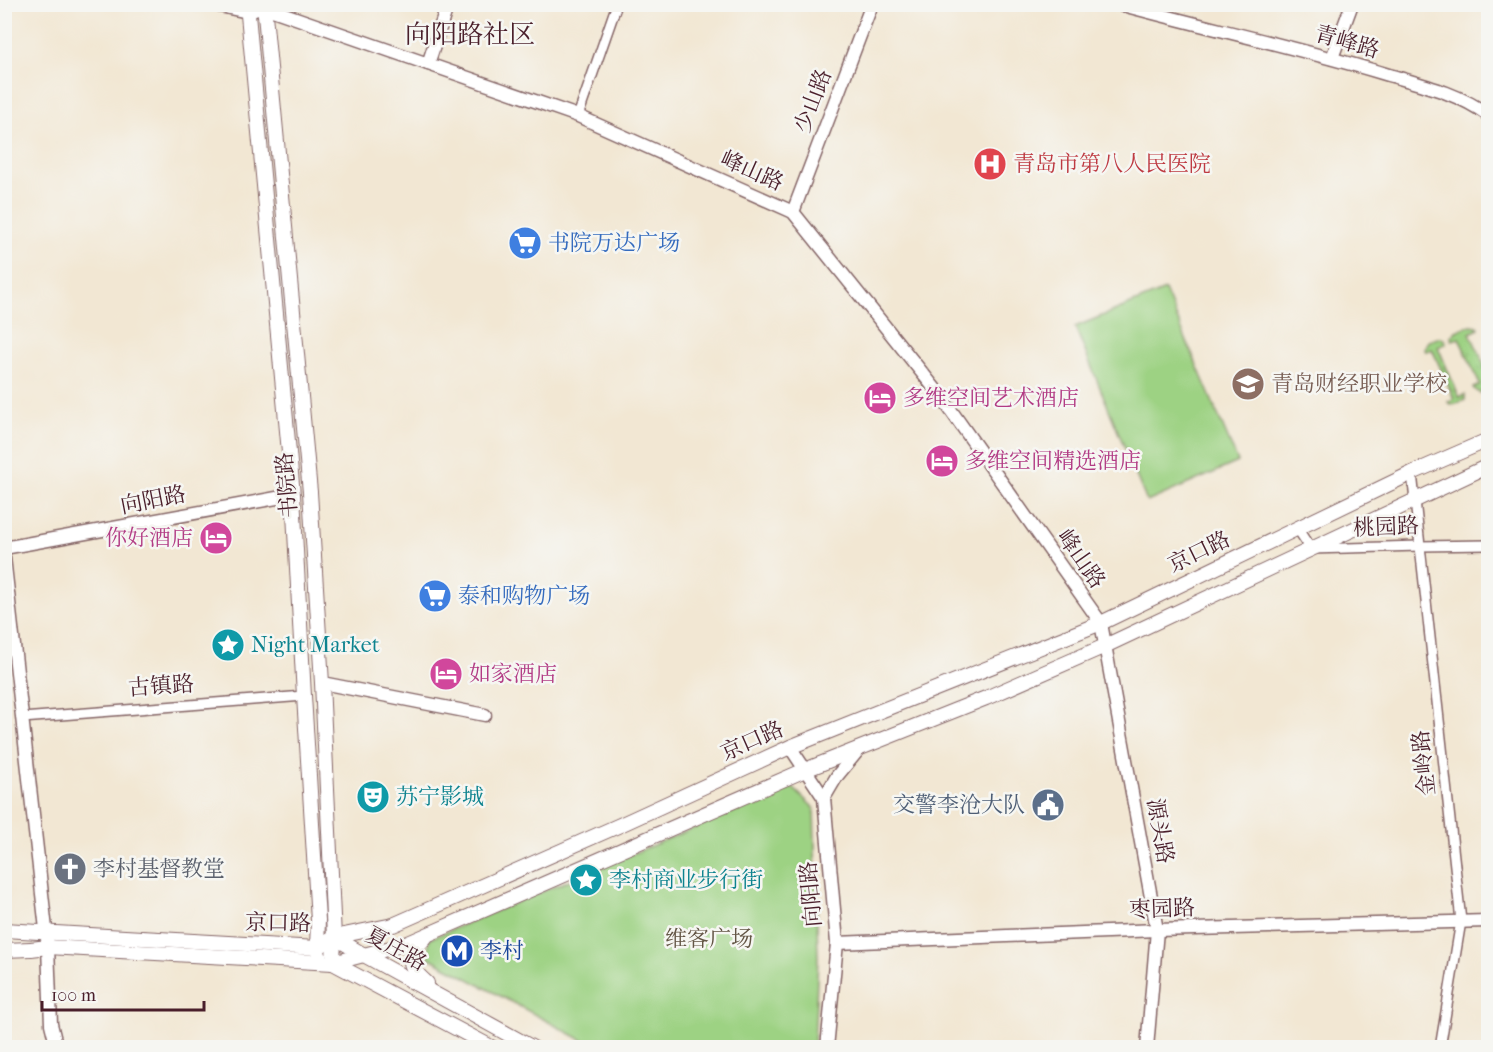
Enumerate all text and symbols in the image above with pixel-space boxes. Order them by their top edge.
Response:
district label: 向阳路社区 [405,19,535,50]
street label: 青峰路 [1312,20,1382,64]
street label: 少山路 [789,66,837,136]
street label: 峰山路 [717,146,787,196]
hospital icon: 青岛市第八人民医院 [972,146,1008,182]
place label: 青岛市第八人民医院 [1013,151,1211,177]
supermarket icon: 书院万达广场 [507,225,543,261]
place label: 书院万达广场 [548,230,680,256]
school or university icon: 青岛财经职业学校 [1230,366,1266,402]
place label: 青岛财经职业学校 [1271,371,1447,397]
hotel icon: 多维空间艺术酒店 [862,380,898,416]
place label: 多维空间艺术酒店 [903,385,1079,411]
hotel icon: 多维空间精选酒店 [924,443,960,479]
place label: 多维空间精选酒店 [965,448,1141,474]
street label: 书院路 [271,451,303,519]
street label: 向阳路 [118,481,188,519]
street label: 桃园路 [1353,513,1419,541]
hotel icon: 你好酒店 [198,520,234,556]
place label: 你好酒店 [105,525,193,551]
street label: 峰山路 [1051,525,1111,593]
street label: 京口路 [1164,526,1234,578]
supermarket icon: 泰和购物广场 [417,578,453,614]
place label: 泰和购物广场 [458,583,590,609]
place icon: Night Market [210,627,246,663]
place label: Night Market [251,632,380,658]
hotel icon: 如家酒店 [428,656,464,692]
place label: 如家酒店 [469,661,557,687]
street label: 古镇路 [127,671,195,701]
street label: 京口路 [717,716,787,766]
street label: 金岭路 [1408,729,1440,797]
theatre icon: 苏宁影城 [355,779,391,815]
place label: 苏宁影城 [396,784,484,810]
public building icon: 交警李沧大队 [1030,787,1066,823]
place label: 交警李沧大队 [893,792,1025,818]
street label: 源头路 [1141,796,1179,866]
church icon: 李村基督教堂 [52,851,88,887]
place label: 李村基督教堂 [93,856,225,882]
street label: 向阳路 [795,860,827,928]
place icon: 李村商业步行街 [568,862,604,898]
place label: 李村商业步行街 [609,867,763,893]
street label: 枣园路 [1129,895,1195,923]
street label: 京口路 [245,909,311,937]
street label: 夏庄路 [361,922,431,976]
park label: 维客广场 [665,926,753,952]
metro station icon: 李村 [439,933,475,969]
place label: 李村 [480,938,524,964]
scale bar [42,974,204,1012]
text: 100 m [51,985,96,1006]

